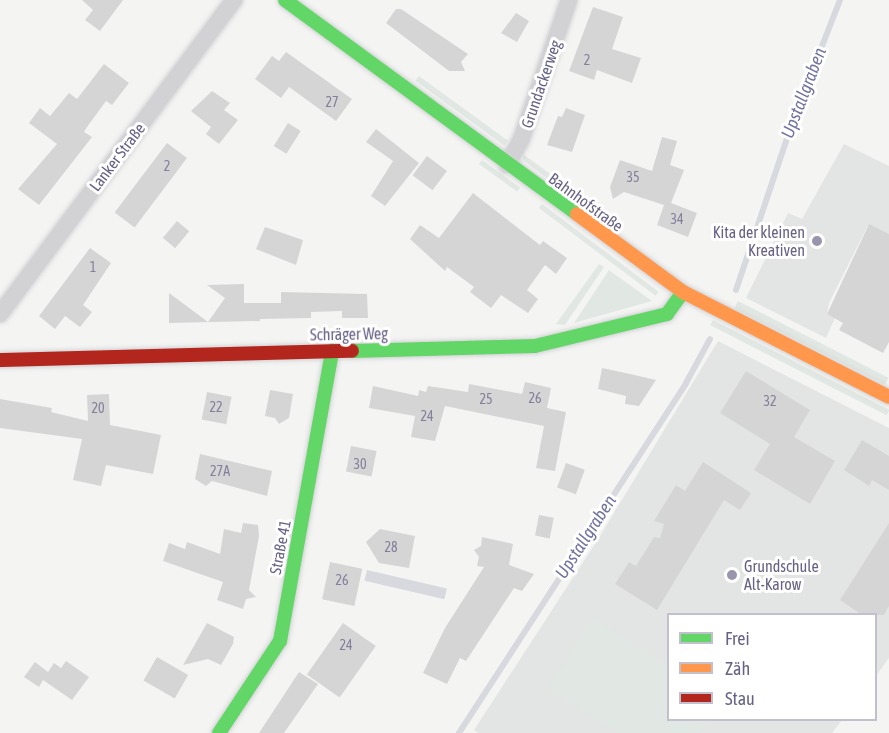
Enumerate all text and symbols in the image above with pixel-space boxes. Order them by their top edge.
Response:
street label: Grundackerweg [517,37,565,131]
water label: Upstallgraben [777,45,831,141]
house number: 2 [584,52,590,68]
house number: 27 [325,94,339,110]
street label: Lanker Straße [85,119,149,195]
house number: 2 [164,158,170,174]
street label: Bahnhofstraße [545,169,627,235]
house number: 35 [626,169,640,185]
house number: 34 [670,211,684,227]
place label: Kita der kleinen Kreativen [713,222,805,260]
marker: Kita der kleinen Kreativen [810,234,824,248]
house number: 1 [90,259,96,275]
street label: Schräger Weg [310,324,388,344]
house number: 26 [528,390,542,406]
house number: 25 [479,391,493,407]
house number: 32 [763,393,777,409]
house number: 22 [209,399,223,415]
house number: 20 [91,400,105,416]
house number: 24 [420,408,434,424]
house number: 30 [353,456,367,472]
house number: 27A [210,463,230,479]
water label: Upstallgraben [551,491,621,583]
street label: Straße 41 [265,518,295,576]
house number: 28 [384,539,398,555]
place label: Grundschule Alt-Karow [744,556,819,594]
marker: Grundschule Alt-Karow [725,568,739,582]
house number: 26 [335,572,349,588]
legend [667,613,877,721]
text: Frei [725,628,750,649]
house number: 24 [339,637,353,653]
text: Zäh [725,658,750,679]
text: Stau [725,688,755,709]

